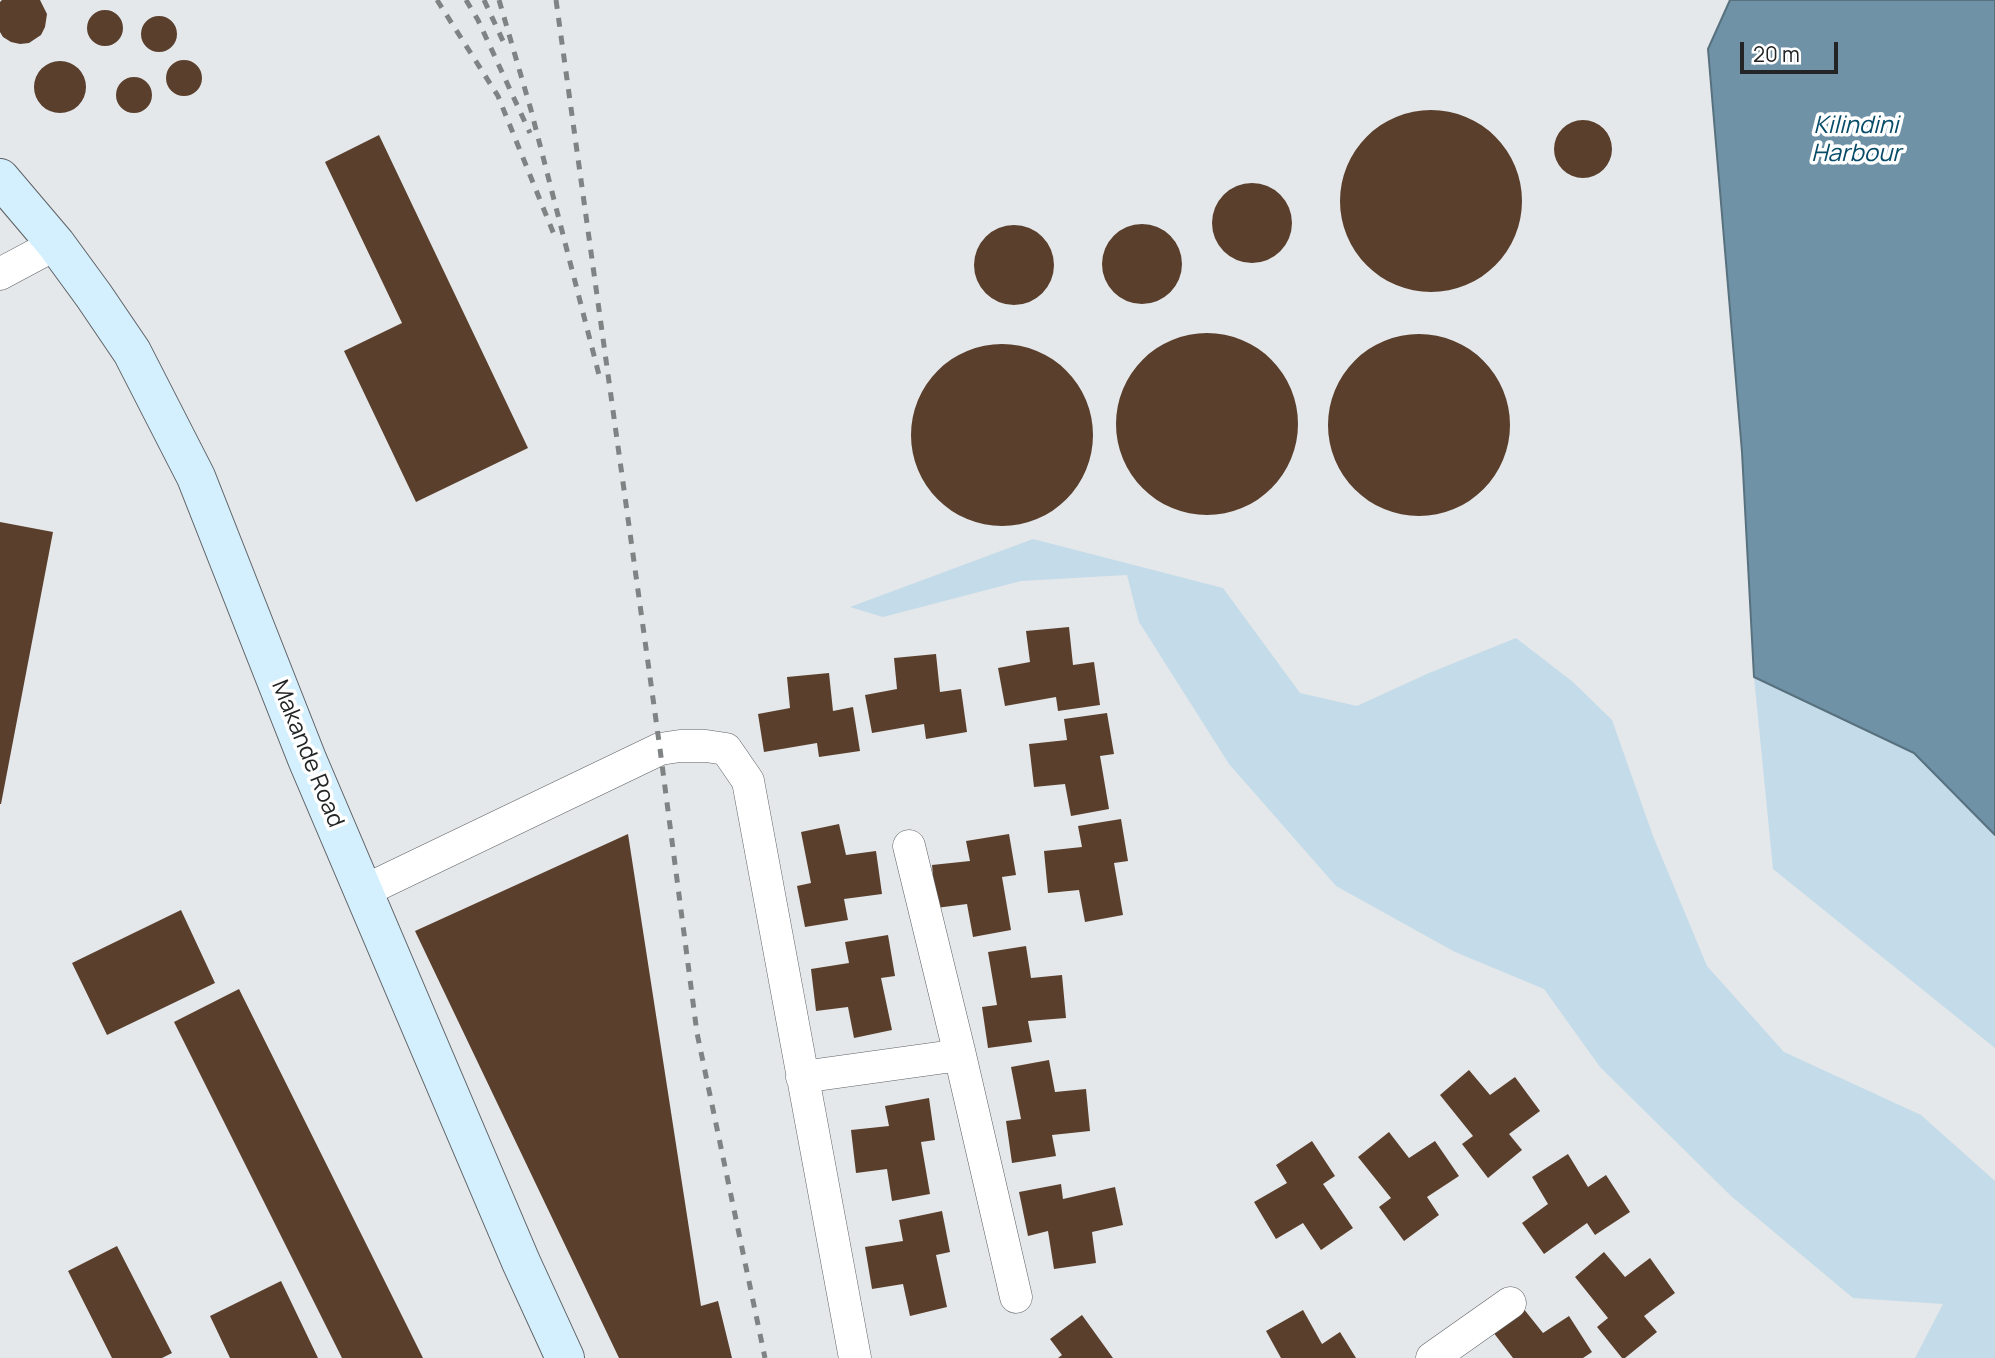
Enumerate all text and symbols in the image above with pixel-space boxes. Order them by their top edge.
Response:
scale bar [1743,28,1841,72]
text: 20 m [1753,40,1800,68]
water label: Kilindini Harbour [1811,112,1901,168]
street label: Makande Road [265,676,349,832]

